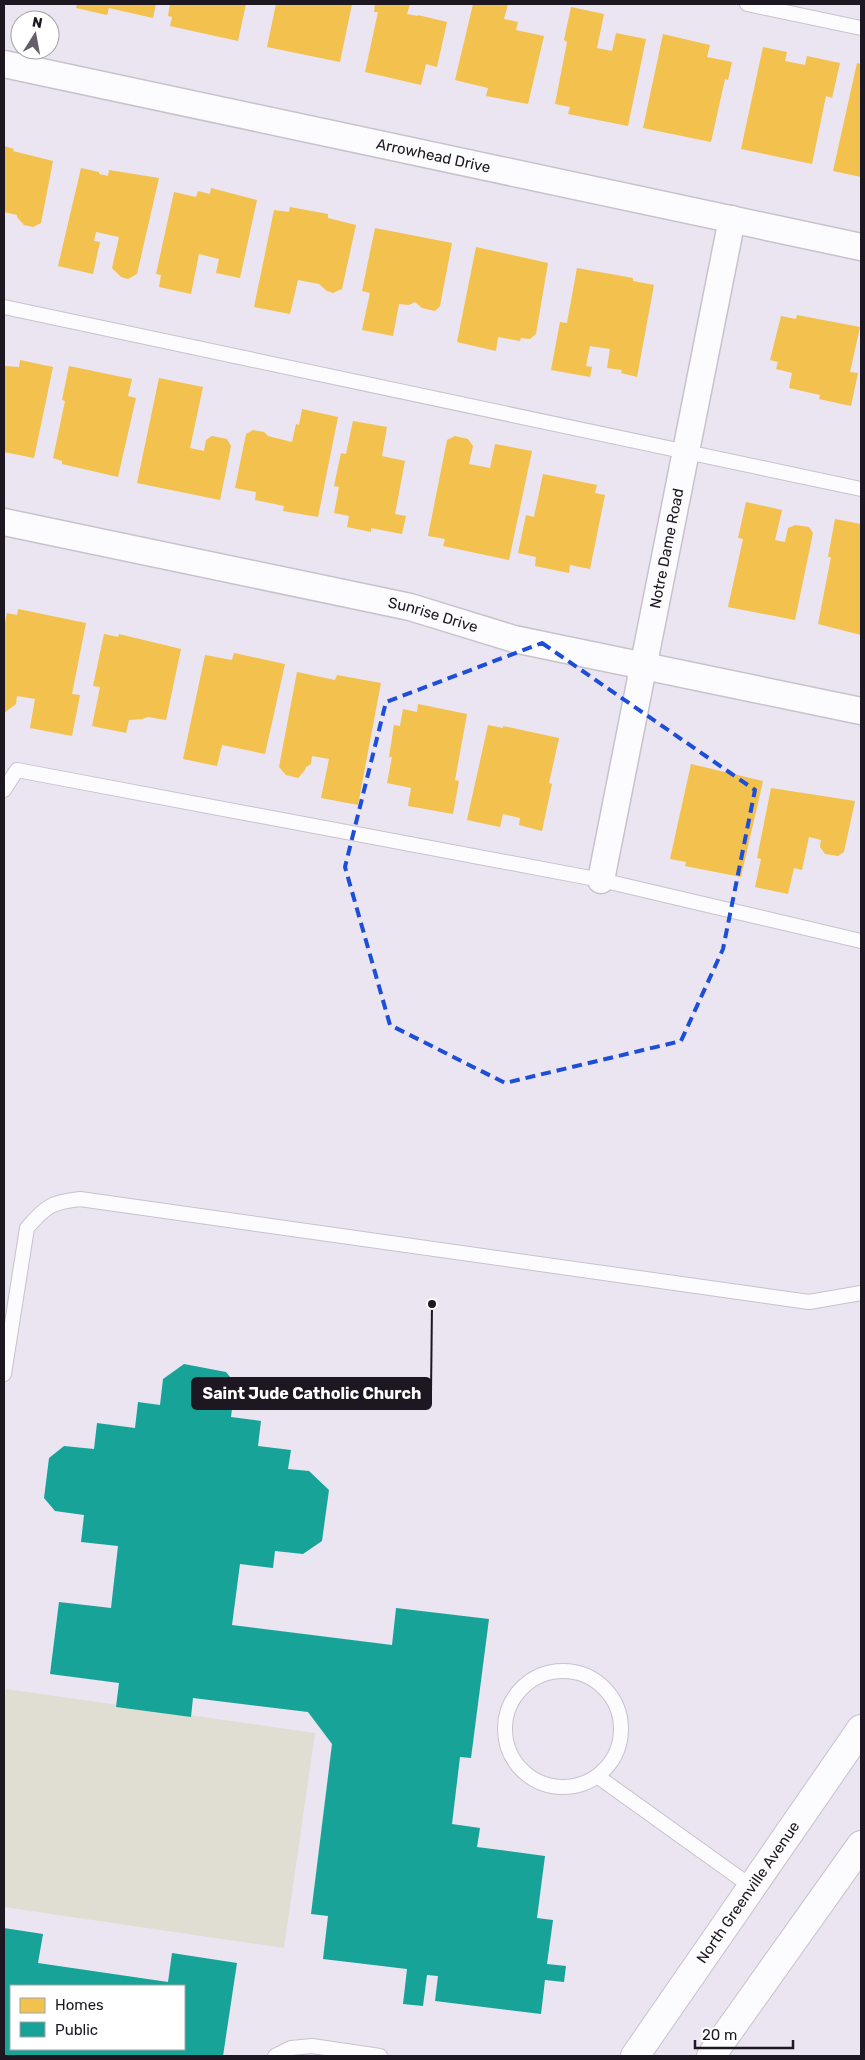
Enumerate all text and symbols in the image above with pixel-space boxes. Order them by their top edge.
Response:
north arrow [10,10,60,60]
text: N [31,13,44,32]
street label: Arrowhead Drive [375,135,492,177]
street label: Notre Dame Road [646,487,687,610]
street label: Sunrise Drive [386,594,480,636]
callout: Saint Jude Catholic Church [192,1378,431,1409]
text: Saint Jude Catholic Church [203,1384,421,1403]
street label: North Greenville Avenue [693,1818,803,1967]
legend [10,1985,185,2050]
text: Homes [55,1996,104,2014]
scale bar [695,2018,792,2050]
text: Public [55,2021,98,2039]
text: 20 m [702,2026,737,2044]

